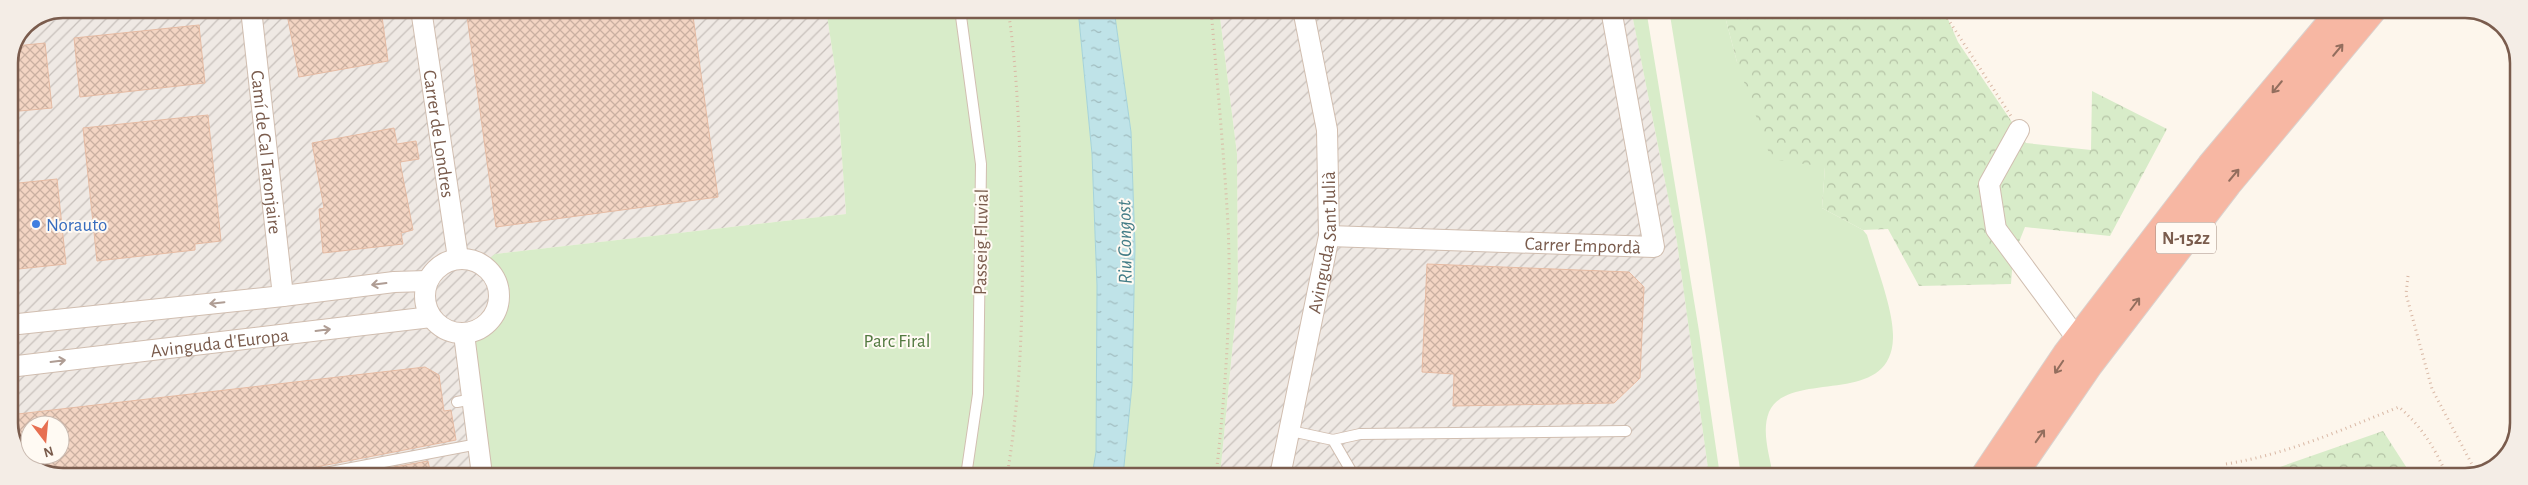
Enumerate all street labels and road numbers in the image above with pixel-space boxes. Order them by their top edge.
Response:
street label: Camí de Cal Taronjaire [247,69,284,235]
street label: Carrer de Londres [419,69,457,199]
street label: Avinguda Sant Julià [1305,171,1341,315]
street label: Passeig Fluvial [971,189,992,295]
road number: N-152z [2156,222,2216,254]
street label: Carrer Empordà [1524,235,1642,258]
street label: Avinguda d'Europa [150,326,290,361]

